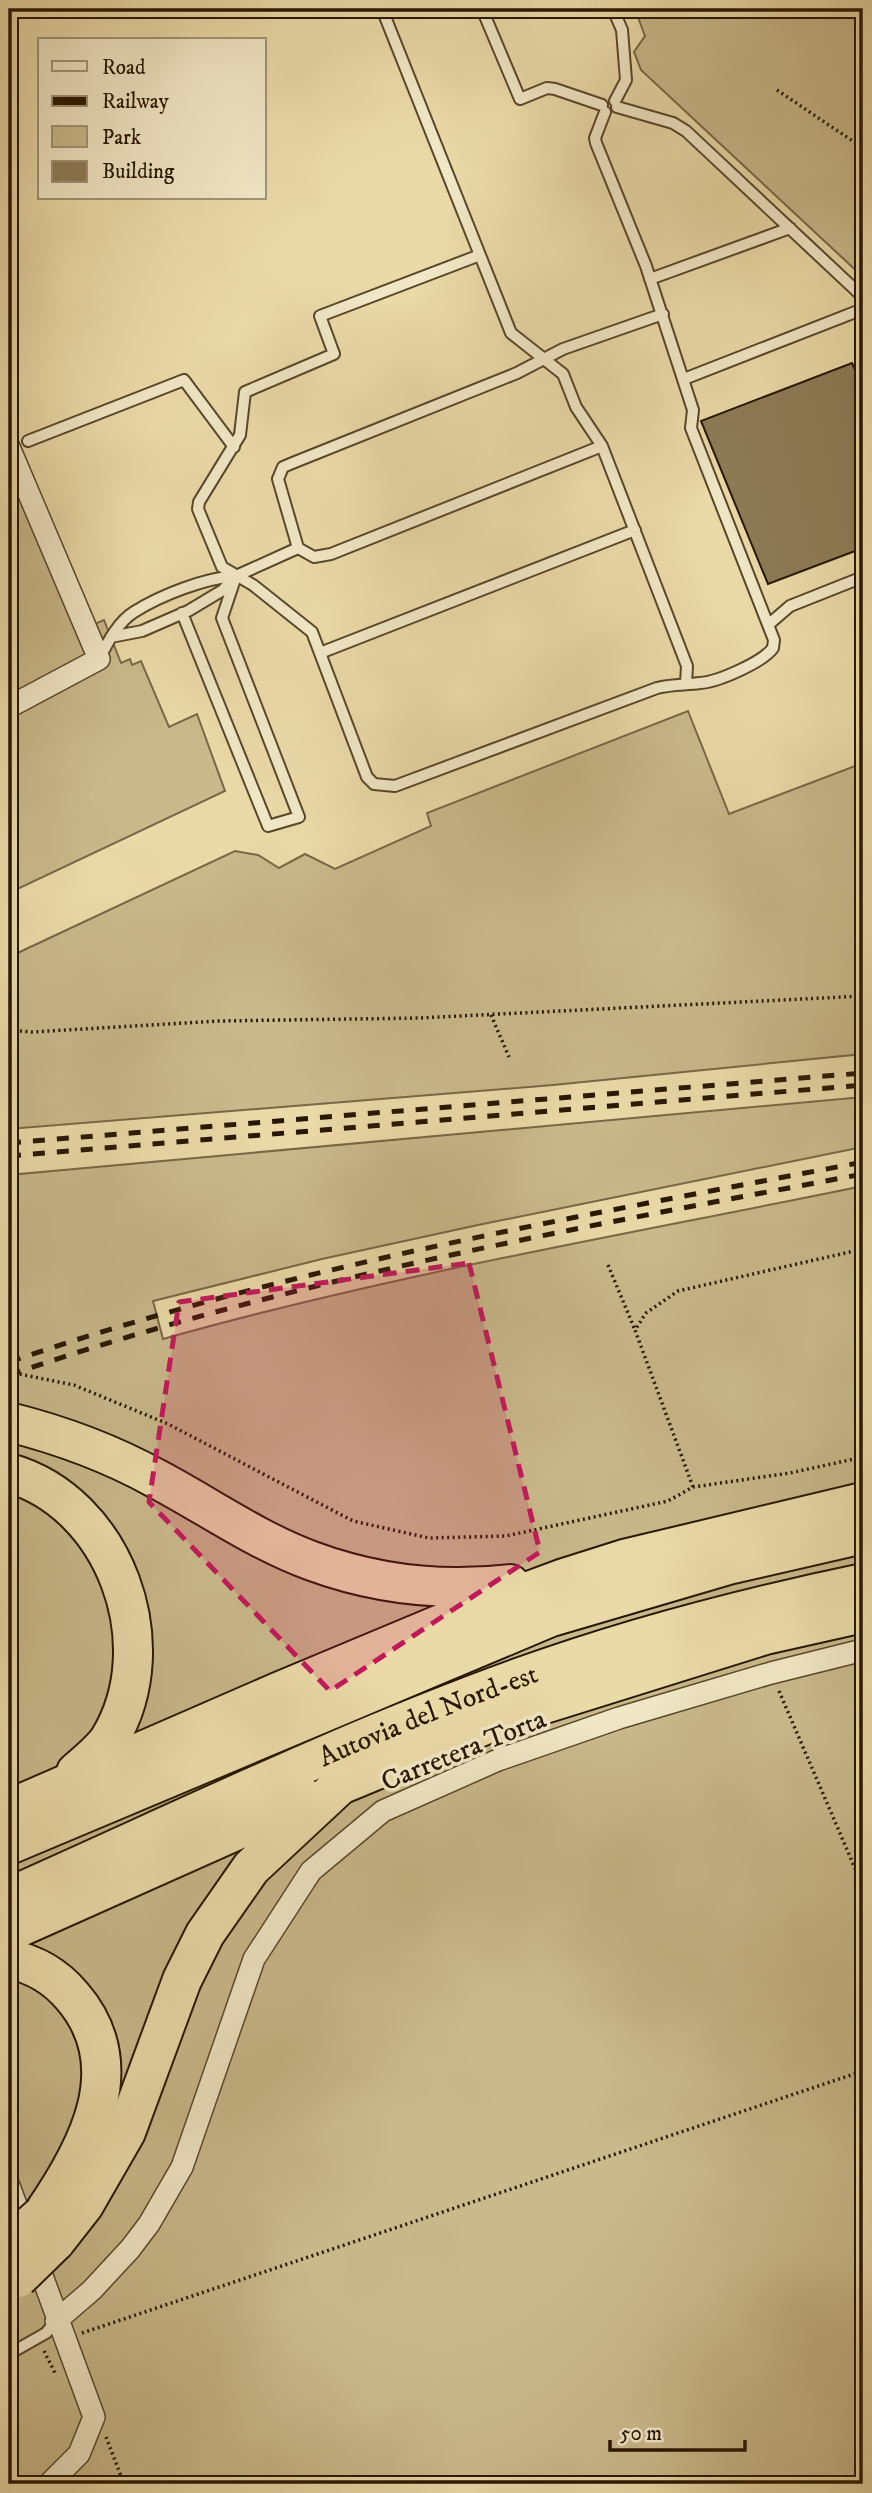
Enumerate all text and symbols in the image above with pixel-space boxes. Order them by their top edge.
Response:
legend [38,38,266,200]
text: Road [102,55,146,81]
text: Railway [102,89,170,115]
text: Park [102,125,142,151]
text: Building [102,159,175,185]
street label: Autovia del Nord-est [313,1657,543,1775]
street label: Carretera Torta [376,1701,551,1799]
scale bar [610,2409,744,2453]
text: 50 m [620,2421,662,2447]

